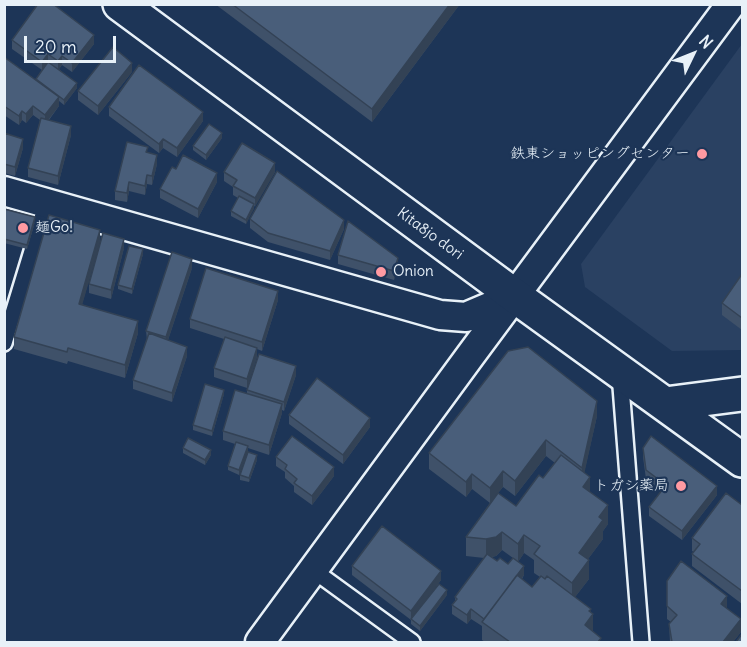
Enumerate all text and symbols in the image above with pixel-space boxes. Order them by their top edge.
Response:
scale bar [27,24,118,62]
north arrow [663,24,723,84]
text: N [695,31,717,53]
text: 20 m [35,35,77,58]
place label: 鉄東ショッピングセンター [510,145,690,163]
marker: 鉄東ショッピングセンター [695,147,709,161]
street label: Kita8jo dori [394,204,466,264]
place label: 麺Go! [35,219,73,237]
marker: 麺Go! [16,221,30,235]
place label: Onion [393,263,434,281]
marker: Onion [374,265,388,279]
place label: トガシ薬局 [594,477,669,495]
marker: トガシ薬局 [674,479,688,493]

